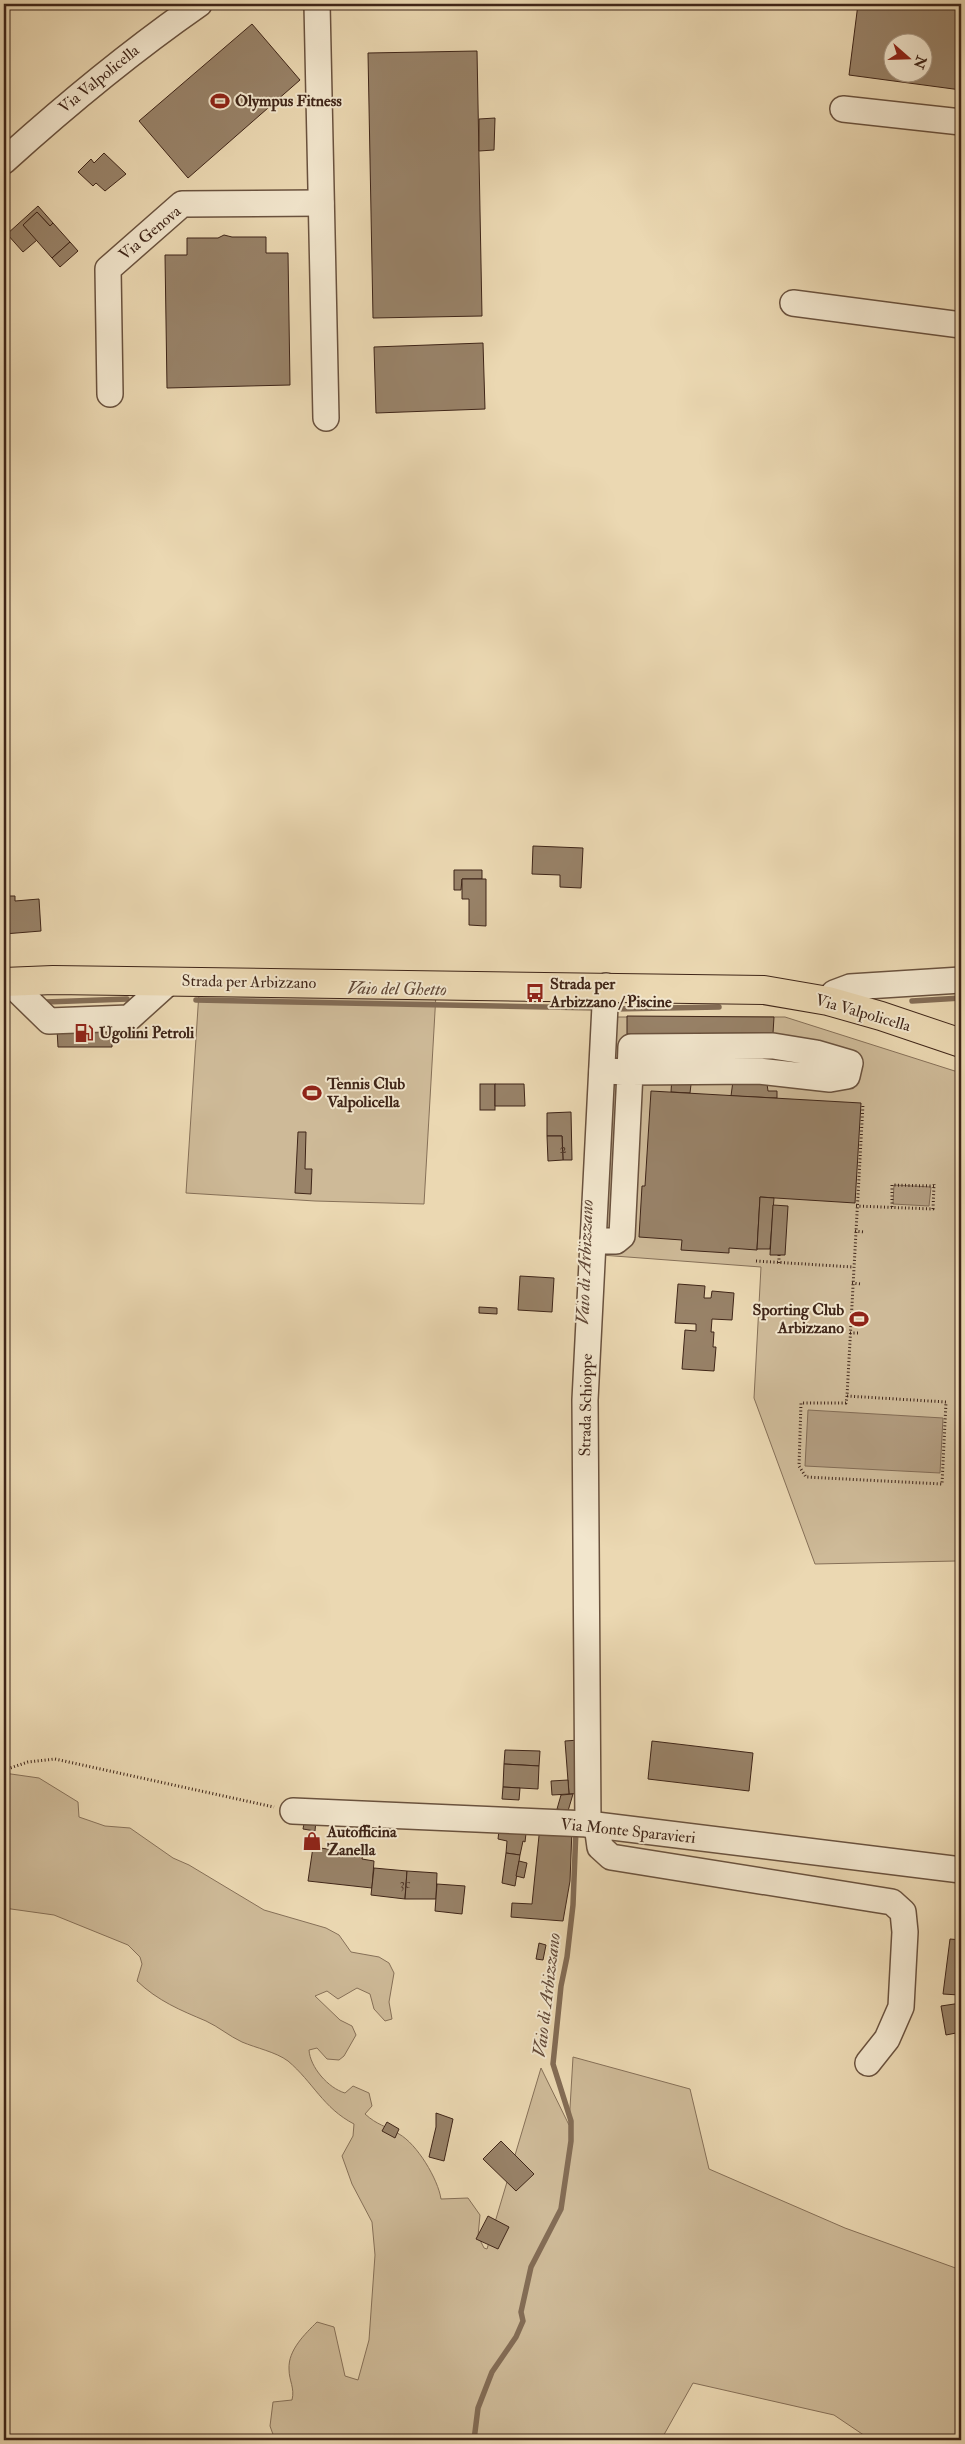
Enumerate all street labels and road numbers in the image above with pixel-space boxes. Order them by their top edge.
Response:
street label: Via Valpolicella [55,40,144,118]
street label: Via Genova [115,201,185,265]
street label: Strada per Arbizzano [181,971,317,994]
street label: Via Valpolicella [813,990,913,1037]
street label: Strada Schioppe [575,1353,598,1457]
street label: Via Monte Sparavieri [559,1814,696,1849]

